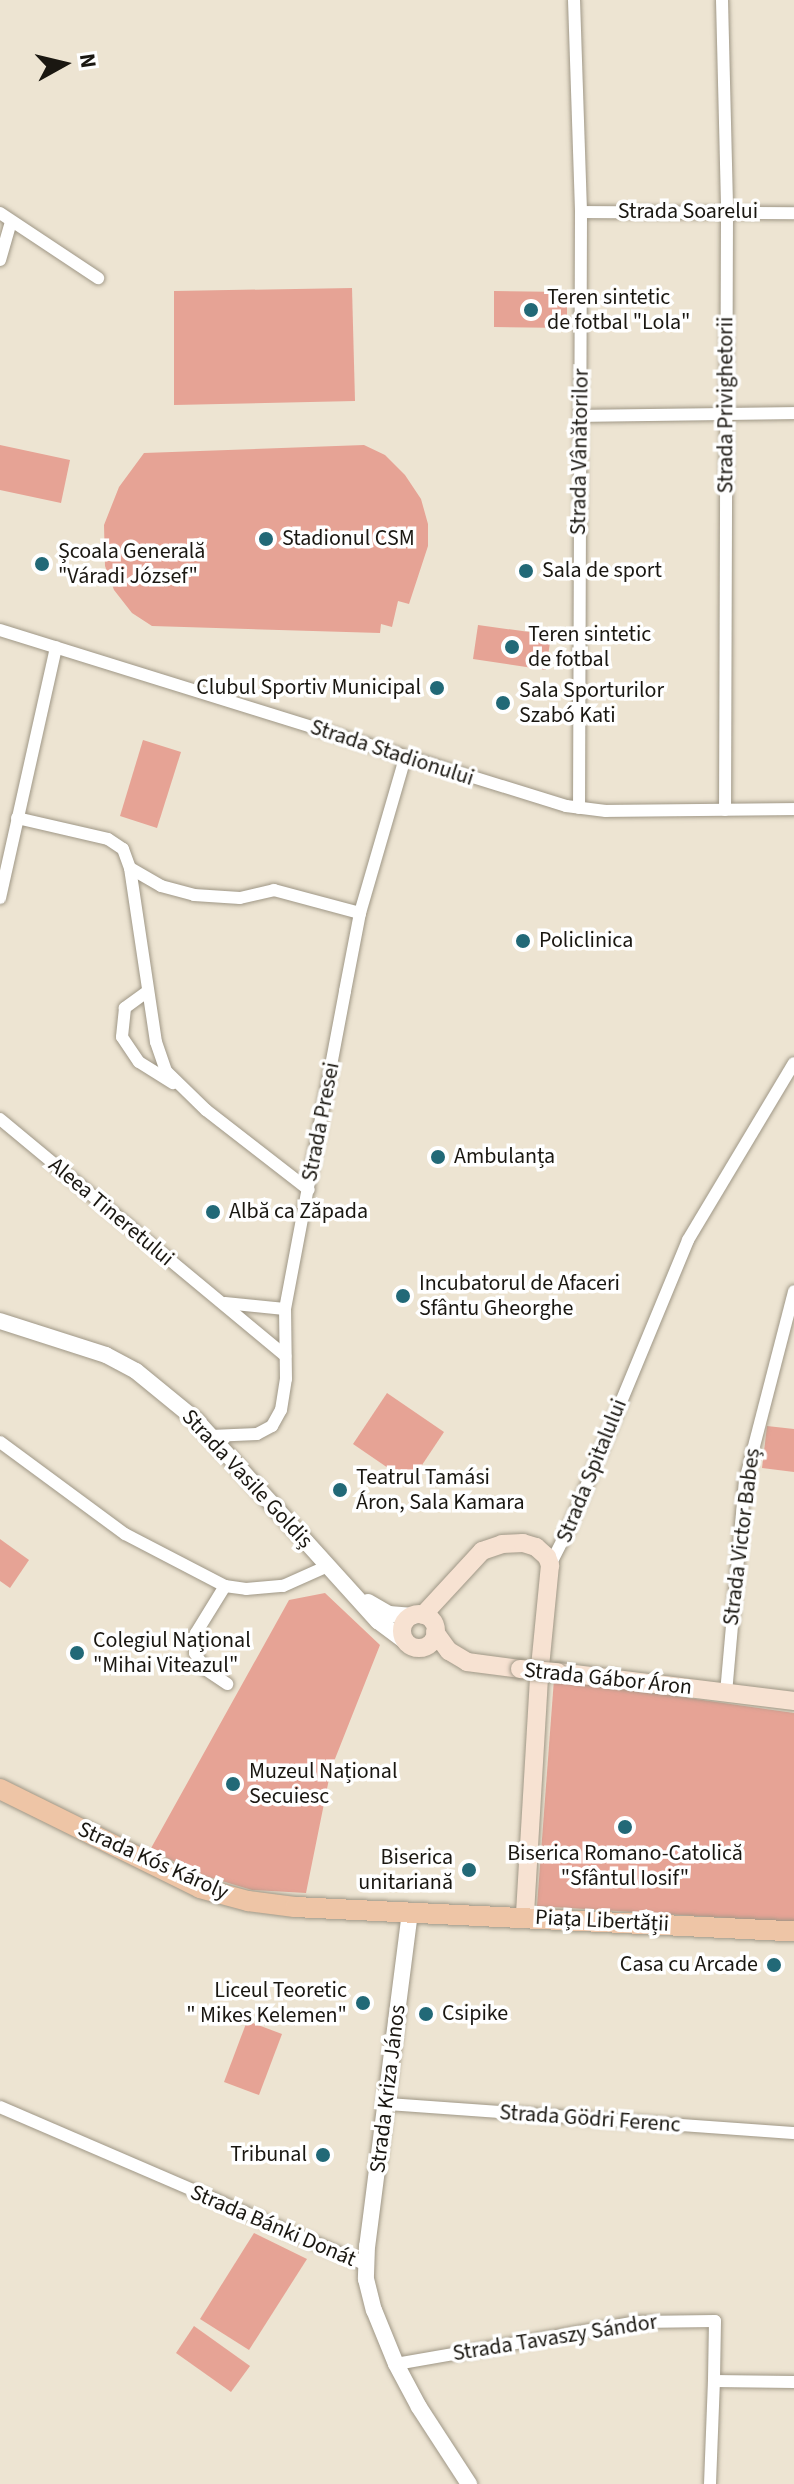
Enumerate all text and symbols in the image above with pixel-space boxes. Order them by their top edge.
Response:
north arrow [24,24,104,104]
text: N [71,51,105,70]
street label: Strada Soarelui [618,199,758,225]
place label: Teren sintetic de fotbal "Lola" [547,284,690,336]
marker: Teren sintetic de fotbal "Lola" [522,301,540,319]
street label: Strada Privighetorii [713,316,739,494]
street label: Strada Vânătorilor [565,368,595,536]
place label: Stadionul CSM [282,526,415,552]
marker: Stadionul CSM [257,530,275,548]
place label: Școala Generală "Váradi József" [58,538,205,590]
marker: Școala Generală "Váradi József" [33,555,51,573]
place label: Sala de sport [542,558,662,584]
marker: Sala de sport [517,562,535,580]
place label: Teren sintetic de fotbal [528,621,651,672]
marker: Teren sintetic de fotbal [503,638,521,656]
place label: Clubul Sportiv Municipal [196,675,421,701]
place label: Sala Sporturilor Szabó Kati [519,677,664,728]
marker: Clubul Sportiv Municipal [428,679,446,697]
marker: Sala Sporturilor Szabó Kati [494,694,512,712]
street label: Strada Stadionului [307,714,477,792]
place label: Policlinica [539,928,633,954]
marker: Policlinica [514,932,532,950]
street label: Strada Presei [297,1060,345,1184]
place label: Ambulanța [454,1144,555,1170]
marker: Ambulanța [429,1148,447,1166]
street label: Aleea Tineretului [43,1152,179,1272]
place label: Albă ca Zăpada [229,1199,368,1225]
marker: Albă ca Zăpada [204,1203,222,1221]
place label: Incubatorul de Afaceri Sfântu Gheorghe [419,1270,620,1322]
marker: Incubatorul de Afaceri Sfântu Gheorghe [394,1287,412,1305]
street label: Strada Spitalului [551,1395,633,1547]
street label: Strada Vasile Goldiș [176,1404,318,1554]
street label: Strada Victor Babeș [718,1447,766,1627]
place label: Teatrul Tamási Áron, Sala Kamara [356,1464,525,1516]
marker: Teatrul Tamási Áron, Sala Kamara [331,1481,349,1499]
place label: Colegiul Național "Mihai Viteazul" [93,1627,251,1678]
marker: Colegiul Național "Mihai Viteazul" [68,1644,86,1662]
street label: Strada Gábor Áron [523,1657,693,1701]
place label: Muzeul Național Secuiesc [249,1758,398,1810]
marker: Muzeul Național Secuiesc [224,1775,242,1793]
street label: Strada Kós Károly [74,1816,232,1906]
marker: Biserica Romano-Catolică "Sfântul Iosif" [616,1818,634,1836]
place label: Biserica Romano-Catolică "Sfântul Iosif" [507,1840,743,1892]
place label: Biserica unitariană [358,1844,453,1896]
marker: Biserica unitariană [460,1861,478,1879]
street label: Piața Libertății [534,1904,670,1938]
place label: Casa cu Arcade [620,1952,758,1978]
marker: Casa cu Arcade [765,1956,783,1974]
place label: Liceul Teoretic " Mikes Kelemen" [186,1977,347,2028]
marker: Liceul Teoretic " Mikes Kelemen" [354,1994,372,2012]
place label: Csipike [442,2001,508,2027]
street label: Strada Kriza János [365,2003,411,2175]
marker: Csipike [417,2005,435,2023]
street label: Strada Gödri Ferenc [499,2099,681,2139]
place label: Tribunal [230,2142,307,2168]
marker: Tribunal [314,2146,332,2164]
street label: Strada Bánki Donát [186,2179,360,2273]
street label: Strada Tavaszy Sándor [451,2309,659,2367]

